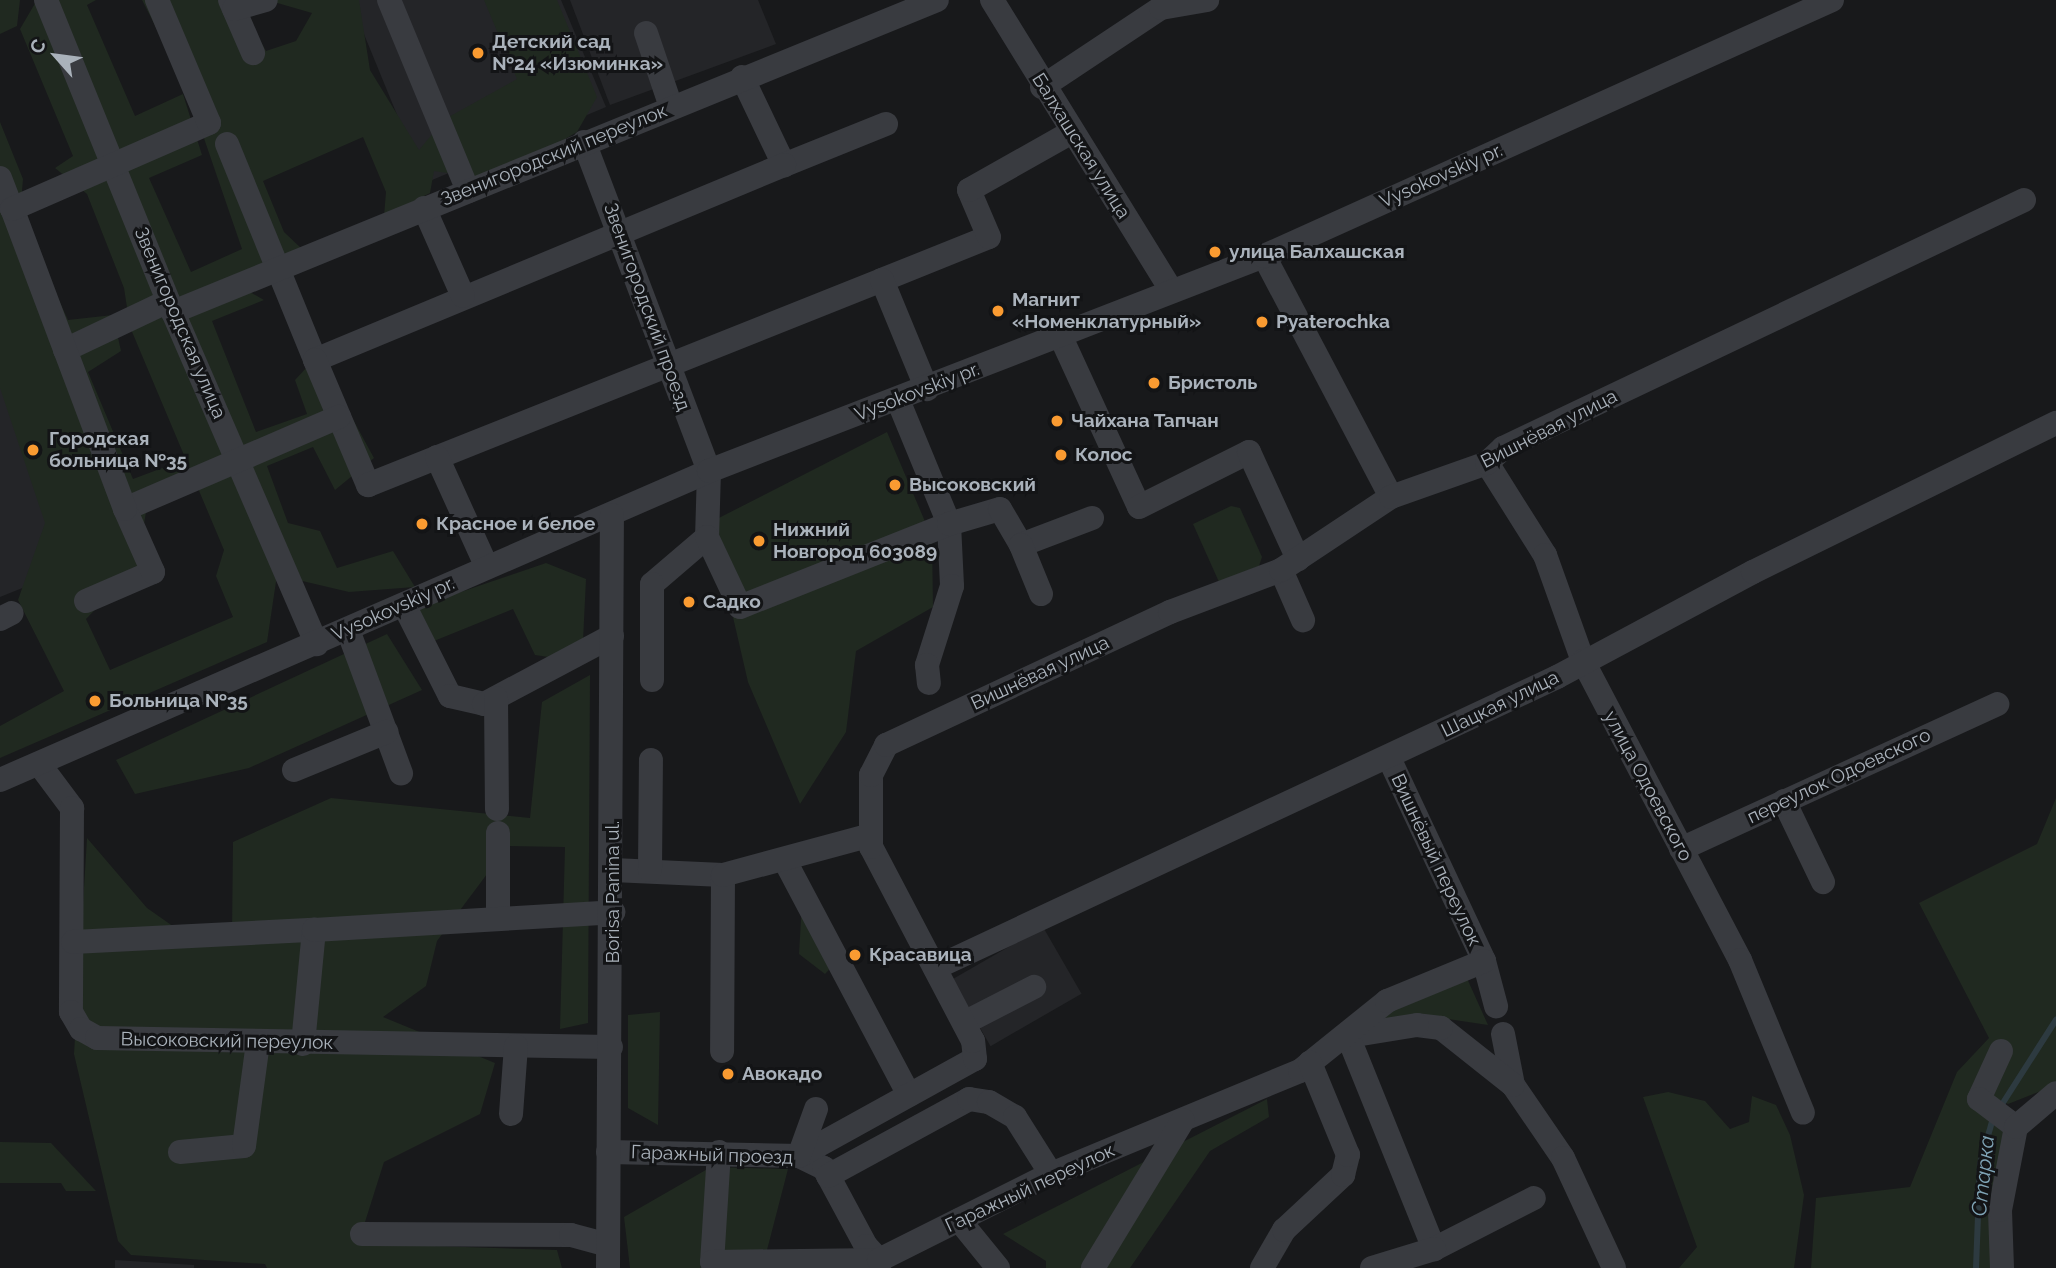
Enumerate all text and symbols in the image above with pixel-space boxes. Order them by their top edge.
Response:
north arrow [21,21,91,91]
place label: Детский сад №24 «Изюминка» [492,31,663,75]
text: С [25,35,50,57]
marker: Детский сад №24 «Изюминка» [470,45,486,61]
street label: Балхашская улица [1027,69,1135,223]
street label: Звенигородский переулок [438,99,670,211]
street label: Vysokovskiy pr. [1376,139,1506,213]
street label: Звенигородский проезд [599,200,695,414]
street label: Звенигородская улица [129,224,231,422]
place label: улица Балхашская [1229,241,1405,263]
marker: улица Балхашская [1207,244,1223,260]
place label: Магнит «Номенклатурный» [1012,289,1201,333]
marker: Магнит «Номенклатурный» [990,303,1006,319]
place label: Pyaterochka [1276,311,1390,333]
marker: Pyaterochka [1254,314,1270,330]
street label: Vysokovskiy pr. [851,358,983,426]
place label: Бристоль [1168,372,1257,394]
marker: Бристоль [1146,375,1162,391]
street label: Вишнёвая улица [1477,385,1621,473]
place label: Чайхана Тапчан [1071,410,1219,432]
marker: Чайхана Тапчан [1049,413,1065,429]
place label: Городская больница №35 [49,428,187,472]
marker: Городская больница №35 [23,440,43,460]
place label: Колос [1075,444,1132,466]
marker: Колос [1053,447,1069,463]
place label: Высоковский [909,474,1036,496]
marker: Высоковский [887,477,903,493]
place label: Красное и белое [436,513,595,535]
marker: Красное и белое [414,516,430,532]
place label: Нижний Новгород 603089 [773,519,937,563]
marker: Нижний Новгород 603089 [751,533,767,549]
street label: Vysokovskiy pr. [328,572,458,646]
place label: Садко [703,591,761,613]
marker: Садко [681,594,697,610]
street label: Вишнёвая улица [967,631,1113,715]
street label: Шацкая улица [1437,666,1563,742]
place label: Больница №35 [109,690,248,712]
marker: Больница №35 [87,693,103,709]
street label: улица Одоевского [1599,707,1697,865]
street label: переулок Одоевского [1744,723,1934,829]
street label: Вишнёвый переулок [1386,770,1486,950]
street label: Borisa Panina ul. [602,821,624,963]
place label: Красавица [869,944,972,966]
marker: Красавица [847,947,863,963]
street label: Высоковский переулок [121,1028,333,1054]
place label: Авокадо [742,1063,822,1085]
marker: Авокадо [720,1066,736,1082]
water label: Старка [1966,1134,2000,1218]
street label: Гаражный переулок [942,1139,1118,1237]
street label: Гаражный проезд [631,1141,793,1169]

